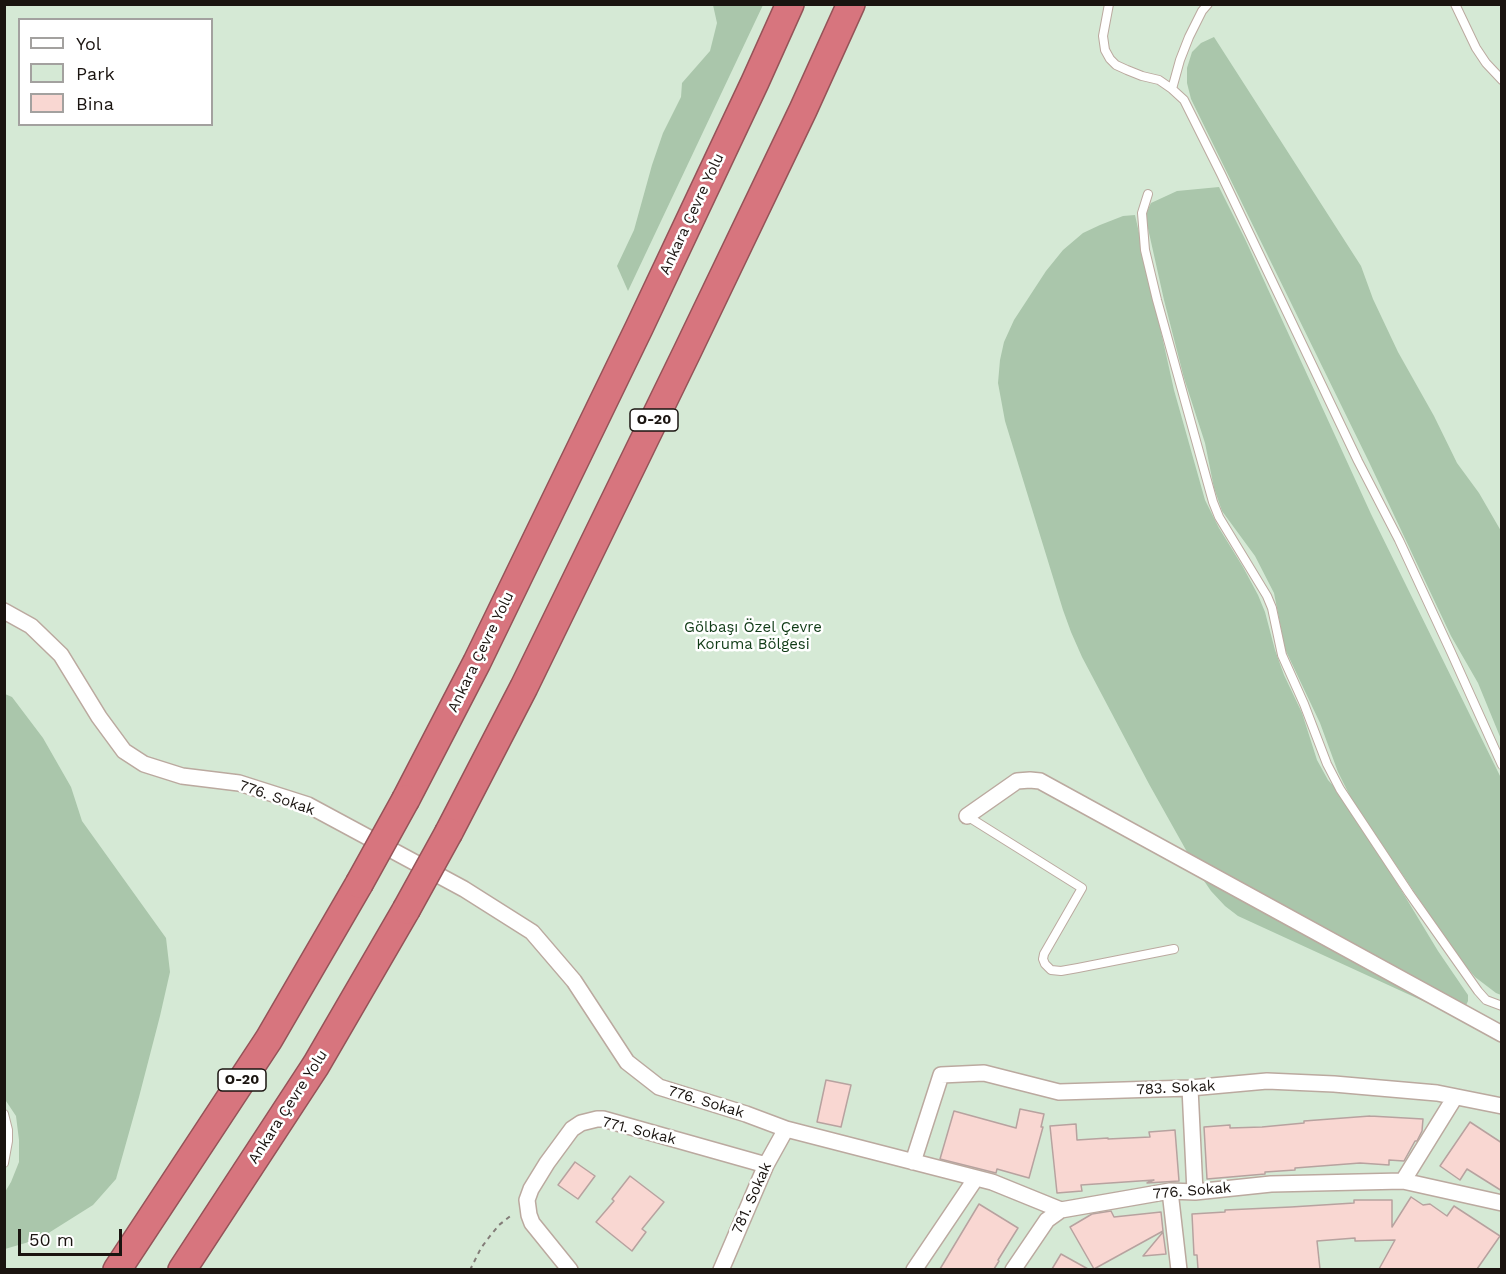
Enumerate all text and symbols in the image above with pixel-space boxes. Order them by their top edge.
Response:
legend [18,18,213,126]
text: Yol [76,33,101,54]
text: Park [76,63,115,84]
text: Bina [76,93,114,114]
street label: Ankara Çevre Yolu [656,150,728,278]
road number: O-20 [630,409,678,431]
street label: Ankara Çevre Yolu [444,589,518,715]
park label: Gölbaşı Özel Çevre Koruma Bölgesi [684,619,822,654]
street label: 776. Sokak [237,777,317,819]
street label: Ankara Çevre Yolu [244,1047,332,1167]
road number: O-20 [218,1069,266,1091]
street label: 783. Sokak [1136,1077,1216,1099]
street label: 776. Sokak [666,1082,746,1122]
street label: 771. Sokak [600,1113,678,1149]
street label: 781. Sokak [728,1159,776,1237]
street label: 776. Sokak [1152,1179,1232,1203]
scale bar [21,1217,124,1255]
text: 50 m [29,1229,74,1250]

